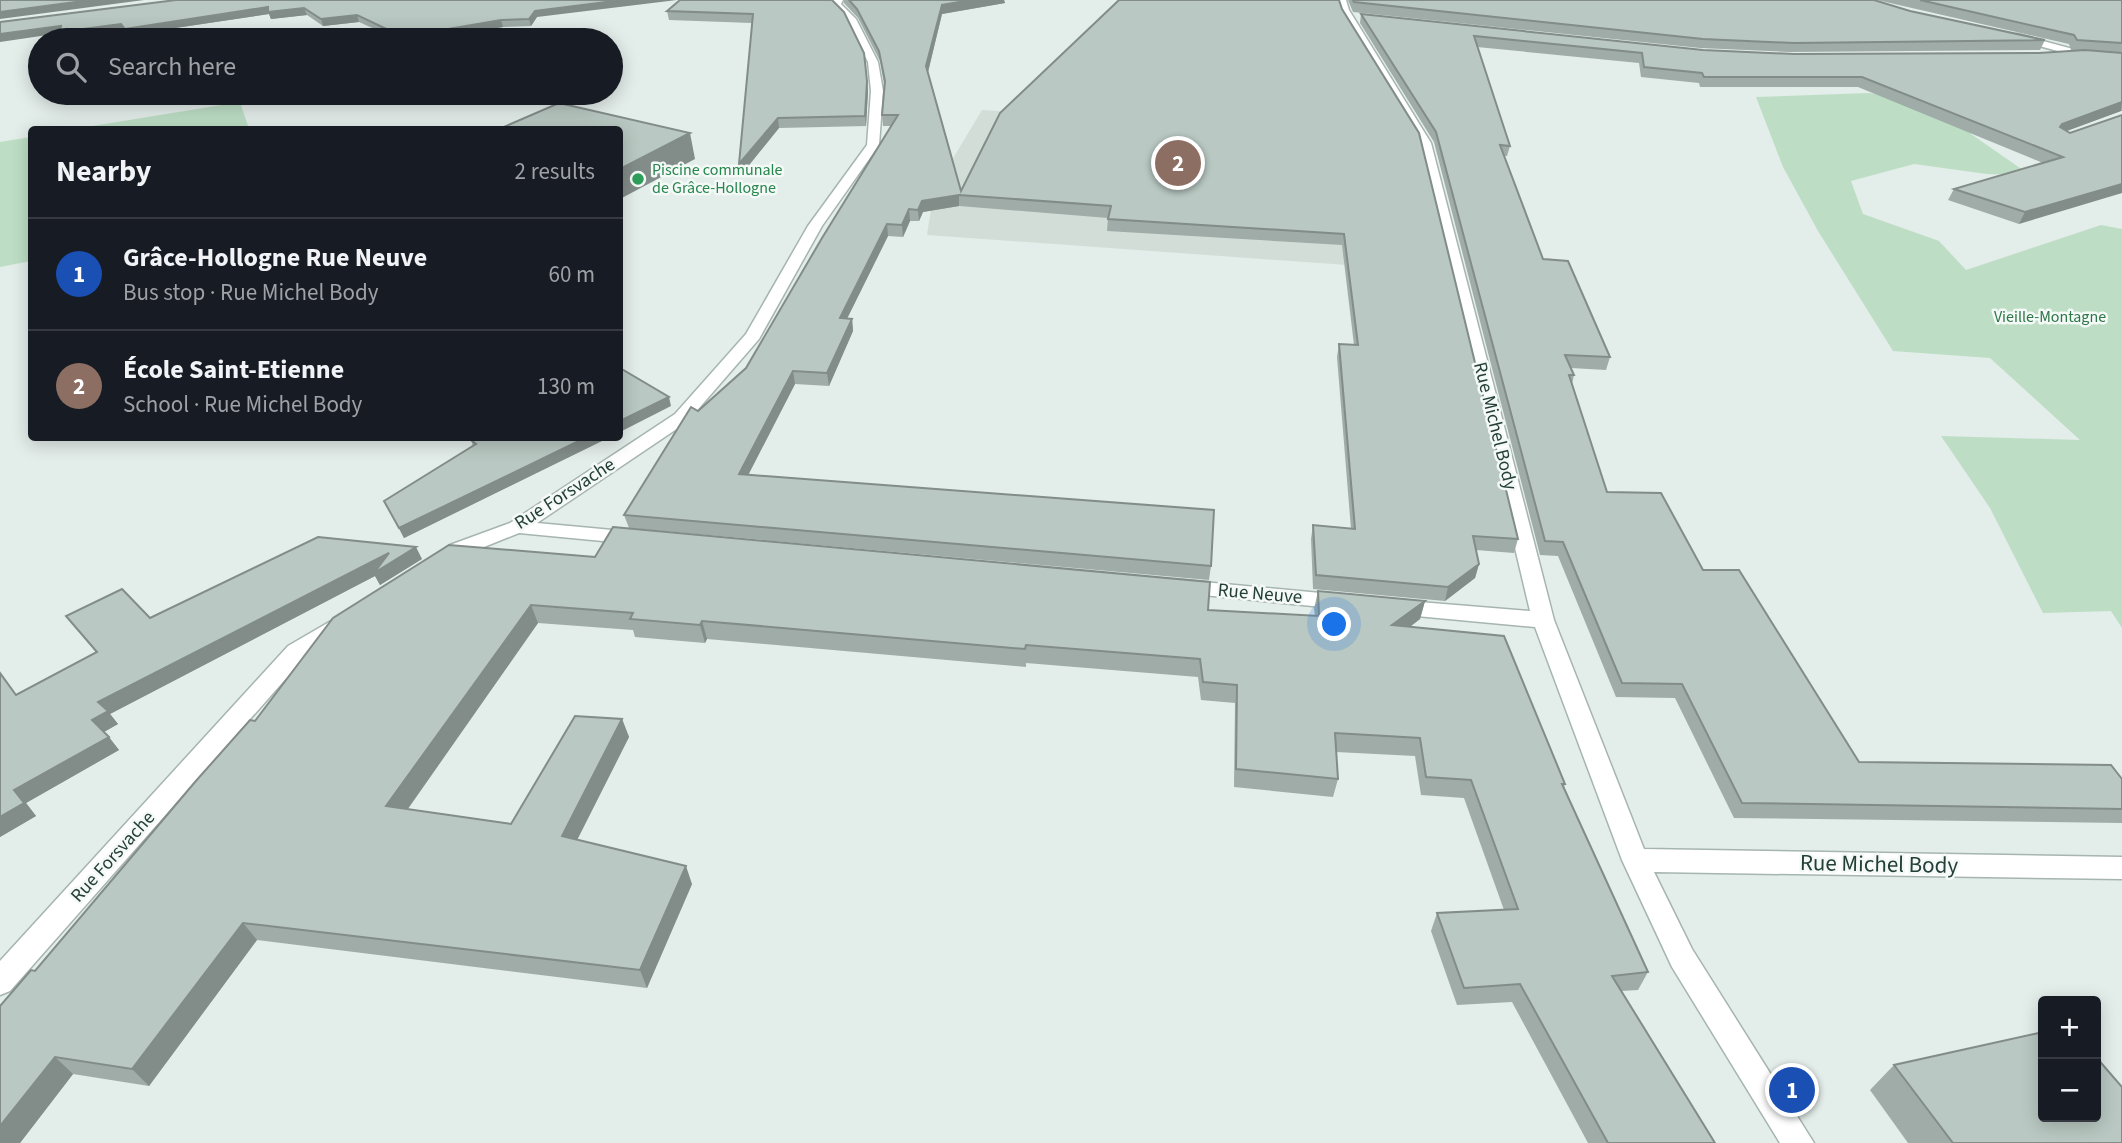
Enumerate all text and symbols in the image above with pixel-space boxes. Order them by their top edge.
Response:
search box [28,28,623,105]
icon: search [52,48,90,86]
text: Search here [108,48,236,85]
pin: 2 [1155,137,1201,189]
text: Nearby [56,150,151,193]
text: 2 results [515,155,595,188]
place label: Piscine communale de Grâce-Hollogne [652,159,783,199]
marker: Piscine communale de Grâce-Hollogne [630,171,646,187]
text: Grâce-Hollogne Rue Neuve [123,239,427,276]
text: 1 [73,258,85,291]
text: 60 m [548,258,595,291]
text: Bus stop · Rue Michel Body [123,276,378,309]
park label: Vieille-Montagne [1994,306,2106,328]
text: École Saint-Etienne [123,351,344,388]
street label: Rue Michel Body [1466,359,1524,493]
text: 2 [73,370,85,403]
text: 130 m [537,370,595,403]
text: School · Rue Michel Body [123,388,362,421]
street label: Rue Forsvache [510,451,620,537]
street label: Rue Neuve [1217,577,1303,611]
your location [1317,607,1351,641]
street label: Rue Forsvache [65,805,161,909]
street label: Rue Michel Body [1800,846,1959,882]
map controls [2038,996,2101,1122]
button: + [2038,996,2101,1059]
button: − [2038,1059,2101,1122]
pin: 1 [1769,1064,1815,1116]

